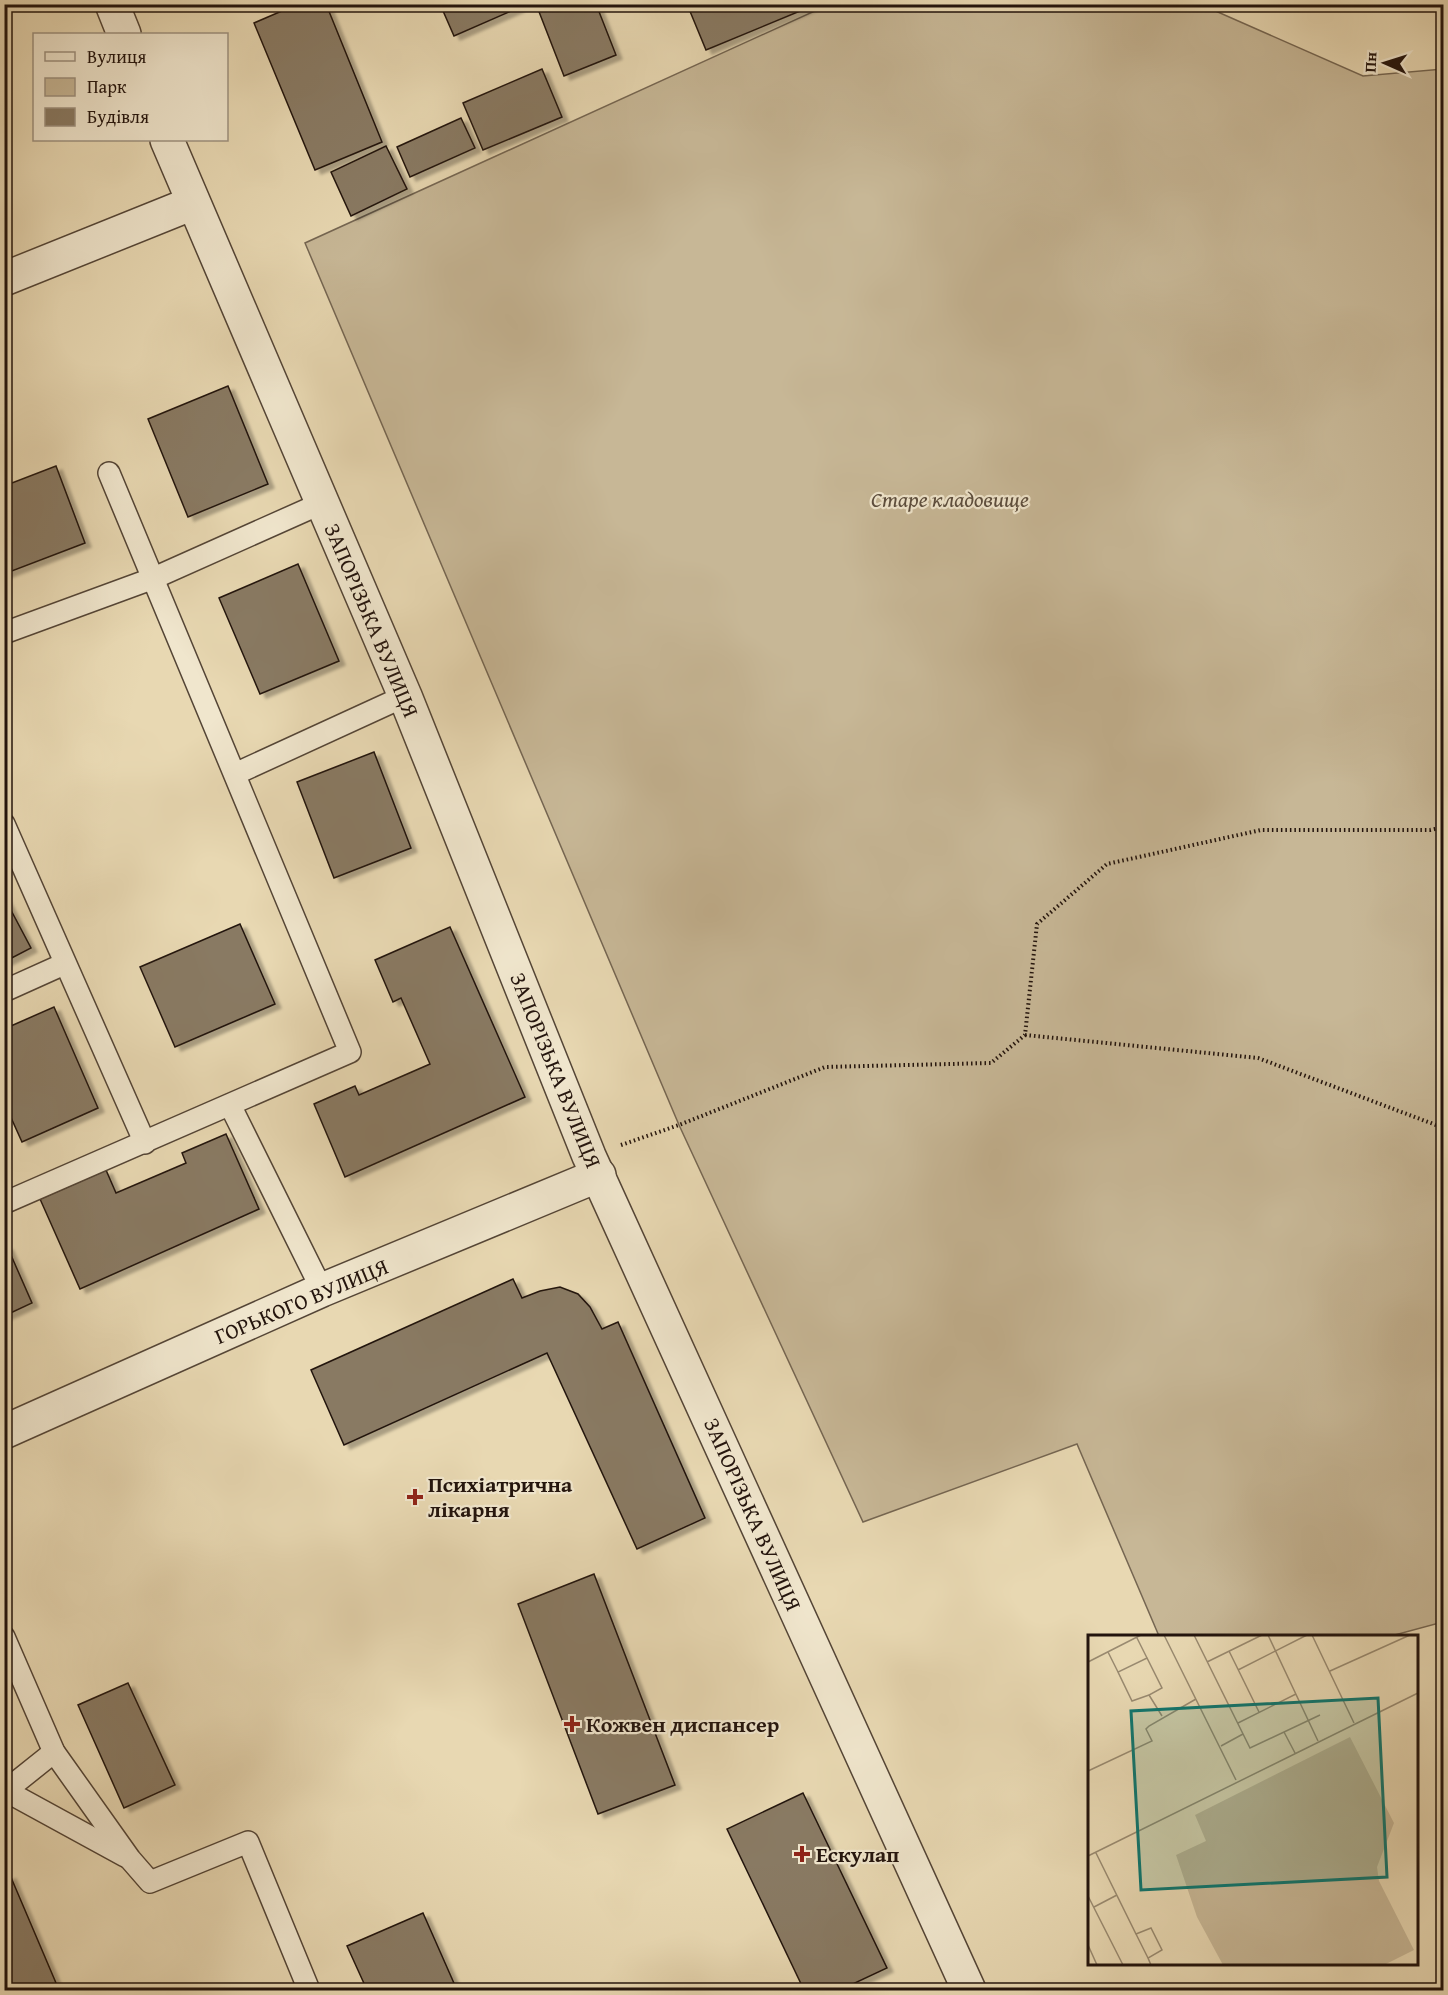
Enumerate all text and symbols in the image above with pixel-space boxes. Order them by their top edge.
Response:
legend [33,33,228,141]
north arrow [1355,33,1415,93]
text: Вулиця [87,43,146,70]
text: Пн [1357,51,1383,73]
text: Парк [87,73,127,100]
text: Будівля [87,103,149,130]
park label: Старе кладовище [871,483,1029,515]
street label: ЗАПОРІЗЬКА ВУЛИЦЯ [317,518,427,722]
street label: ЗАПОРІЗЬКА ВУЛИЦЯ [502,968,610,1172]
street label: ГОРЬКОГО ВУЛИЦЯ [209,1250,393,1352]
street label: ЗАПОРІЗЬКА ВУЛИЦЯ [696,1413,810,1616]
place label: Психіатрична лікарня [428,1468,573,1525]
marker: Психіатрична лікарня [406,1488,424,1506]
inset map [1088,1635,1418,1965]
place label: Кожвен диспансер [586,1708,779,1740]
marker: Кожвен диспансер [563,1715,581,1733]
place label: Ескулап [816,1838,899,1870]
marker: Ескулап [793,1845,811,1863]

